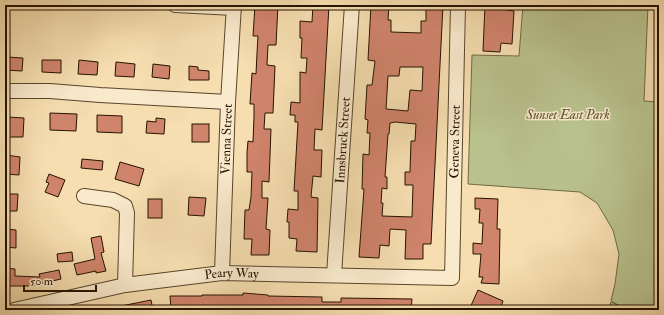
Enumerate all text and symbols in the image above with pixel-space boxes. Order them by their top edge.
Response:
street label: Innsbruck Street [332,97,354,184]
street label: Vienna Street [217,103,236,175]
street label: Geneva Street [446,105,464,179]
park label: Sunset East Park [525,107,610,123]
street label: Peary Way [203,265,259,283]
scale bar [24,267,96,293]
text: 50 m [30,274,54,289]

